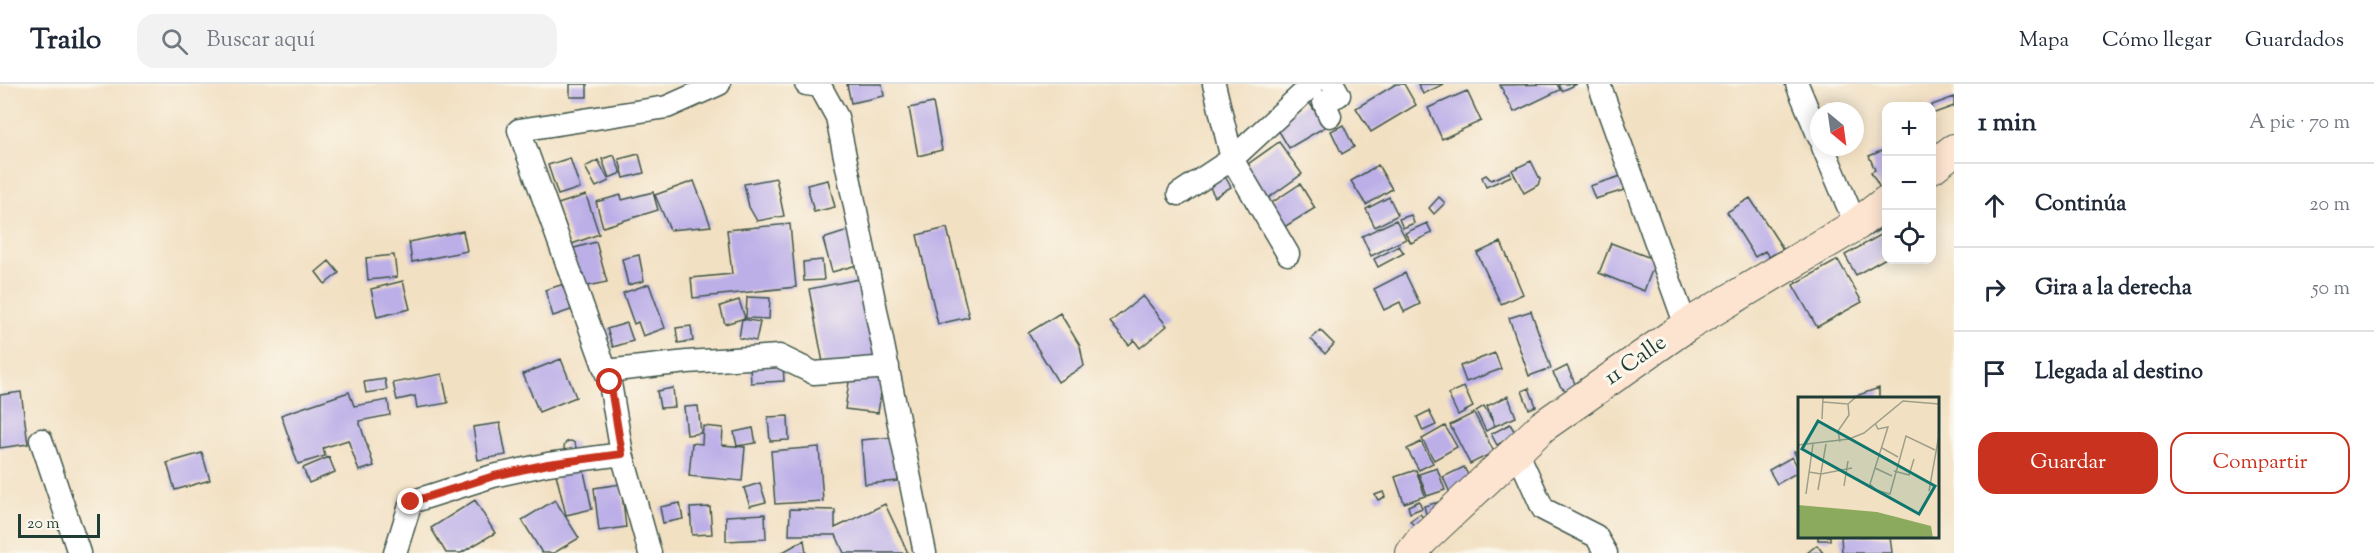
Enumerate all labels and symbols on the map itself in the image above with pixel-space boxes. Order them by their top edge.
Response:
north arrow [1810,102,1864,156]
street label: 11 Calle [1598,328,1674,394]
route start [596,368,622,394]
inset map [1798,397,1939,538]
route end [397,488,423,514]
scale bar [18,511,100,538]

